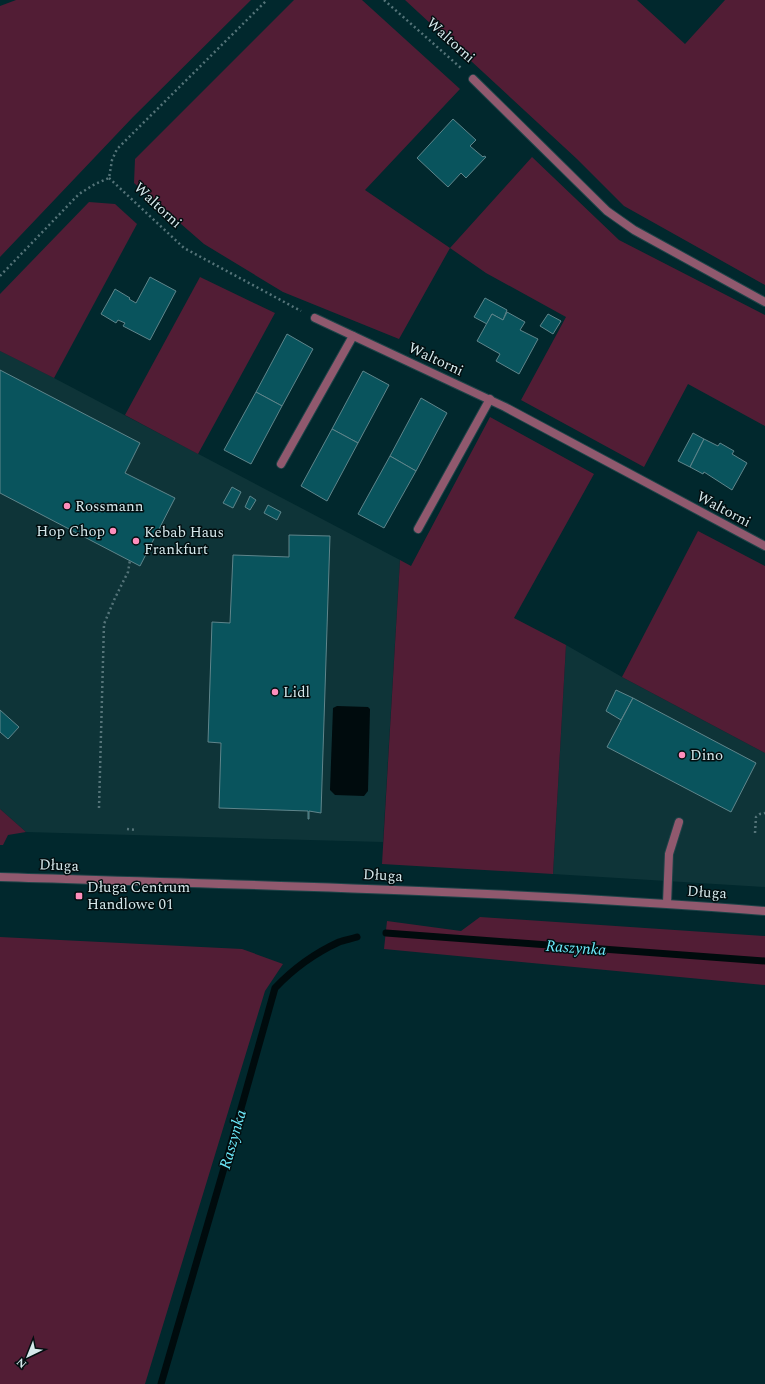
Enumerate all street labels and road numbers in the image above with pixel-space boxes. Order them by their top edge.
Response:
street label: Waltorni [421,12,480,69]
street label: Waltorni [128,177,187,234]
street label: Waltorni [404,337,467,382]
street label: Waltorni [692,485,755,533]
street label: Długa [39,853,80,878]
street label: Długa [362,863,404,888]
street label: Długa [686,880,728,905]

